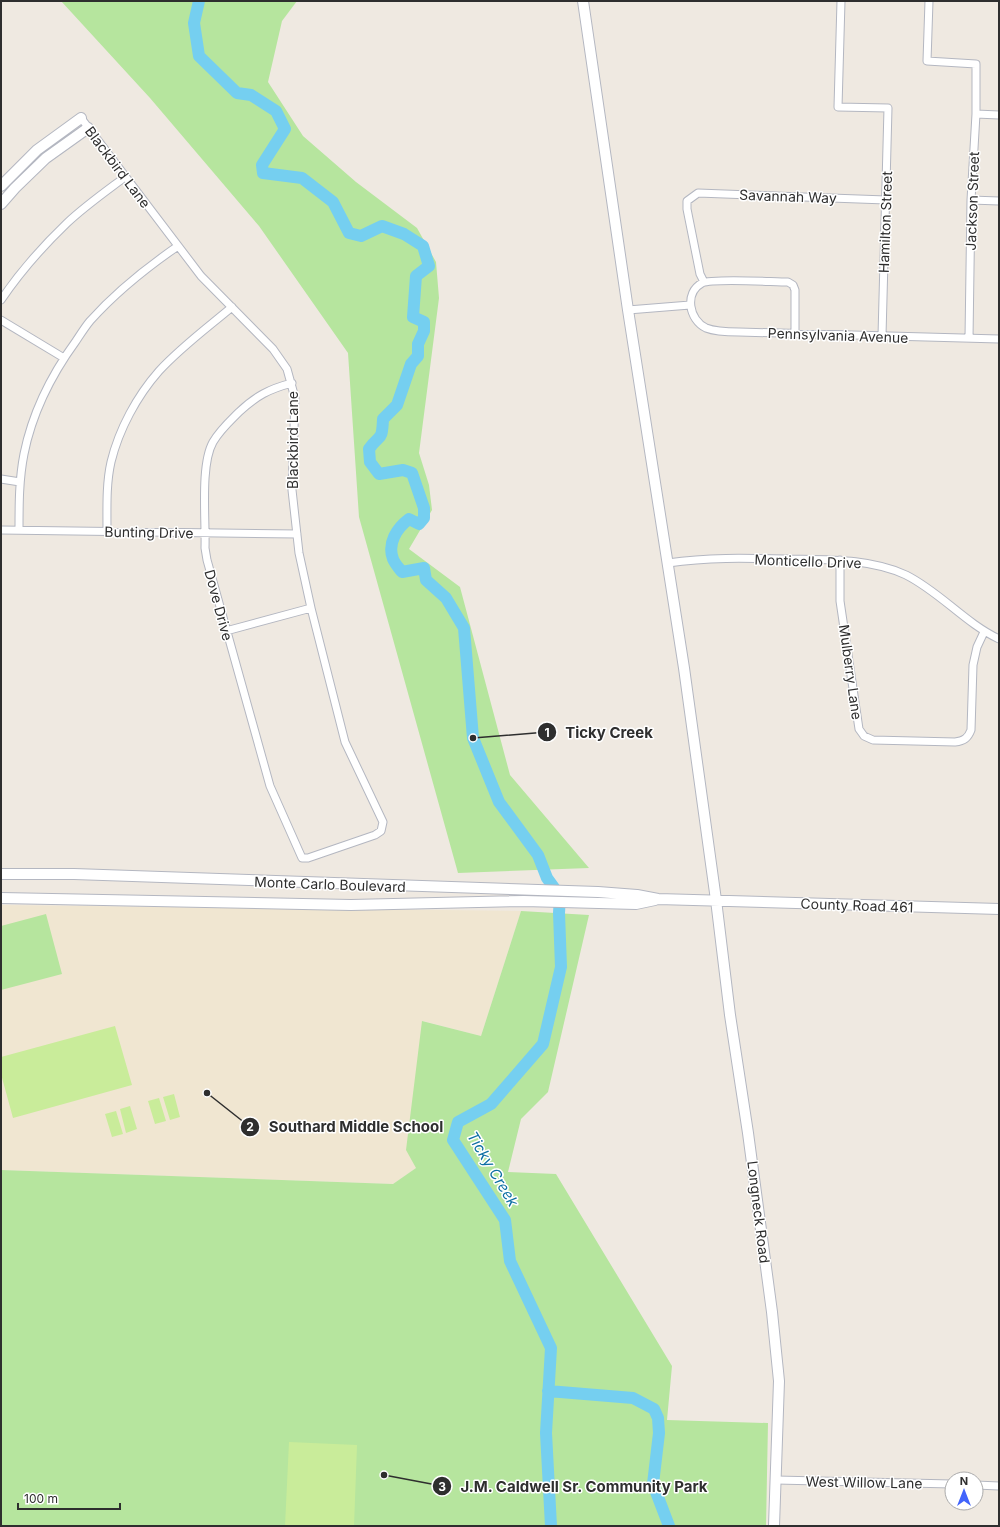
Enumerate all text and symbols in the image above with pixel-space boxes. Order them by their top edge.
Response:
street label: Blackbird Lane [82,123,154,211]
street label: Jackson Street [962,151,982,251]
street label: Hamilton Street [875,170,895,273]
street label: Savannah Way [739,186,837,206]
street label: Pennsylvania Avenue [767,324,909,346]
street label: Blackbird Lane [284,391,301,489]
street label: Bunting Drive [104,523,194,541]
street label: Monticello Drive [754,551,862,571]
street label: Dove Drive [201,568,237,642]
street label: Mulberry Lane [836,623,866,721]
callout: Ticky Creek [537,719,661,746]
text: Ticky Creek [565,723,653,742]
text: 1 [544,725,550,740]
street label: Monte Carlo Boulevard [254,873,406,895]
street label: County Road 461 [800,895,914,915]
callout: Southard Middle School [240,1114,451,1141]
text: Southard Middle School [269,1117,443,1136]
text: 2 [246,1119,254,1134]
water label: Ticky Creek [463,1128,523,1211]
street label: Longneck Road [744,1160,774,1264]
north arrow [944,1471,984,1511]
street label: West Willow Lane [805,1472,923,1492]
callout: J.M. Caldwell Sr. Community Park [432,1473,716,1500]
text: N [960,1474,968,1488]
text: J.M. Caldwell Sr. Community Park [460,1477,708,1496]
text: 3 [438,1479,446,1494]
scale bar [18,1485,120,1511]
text: 100 m [24,1491,58,1506]

